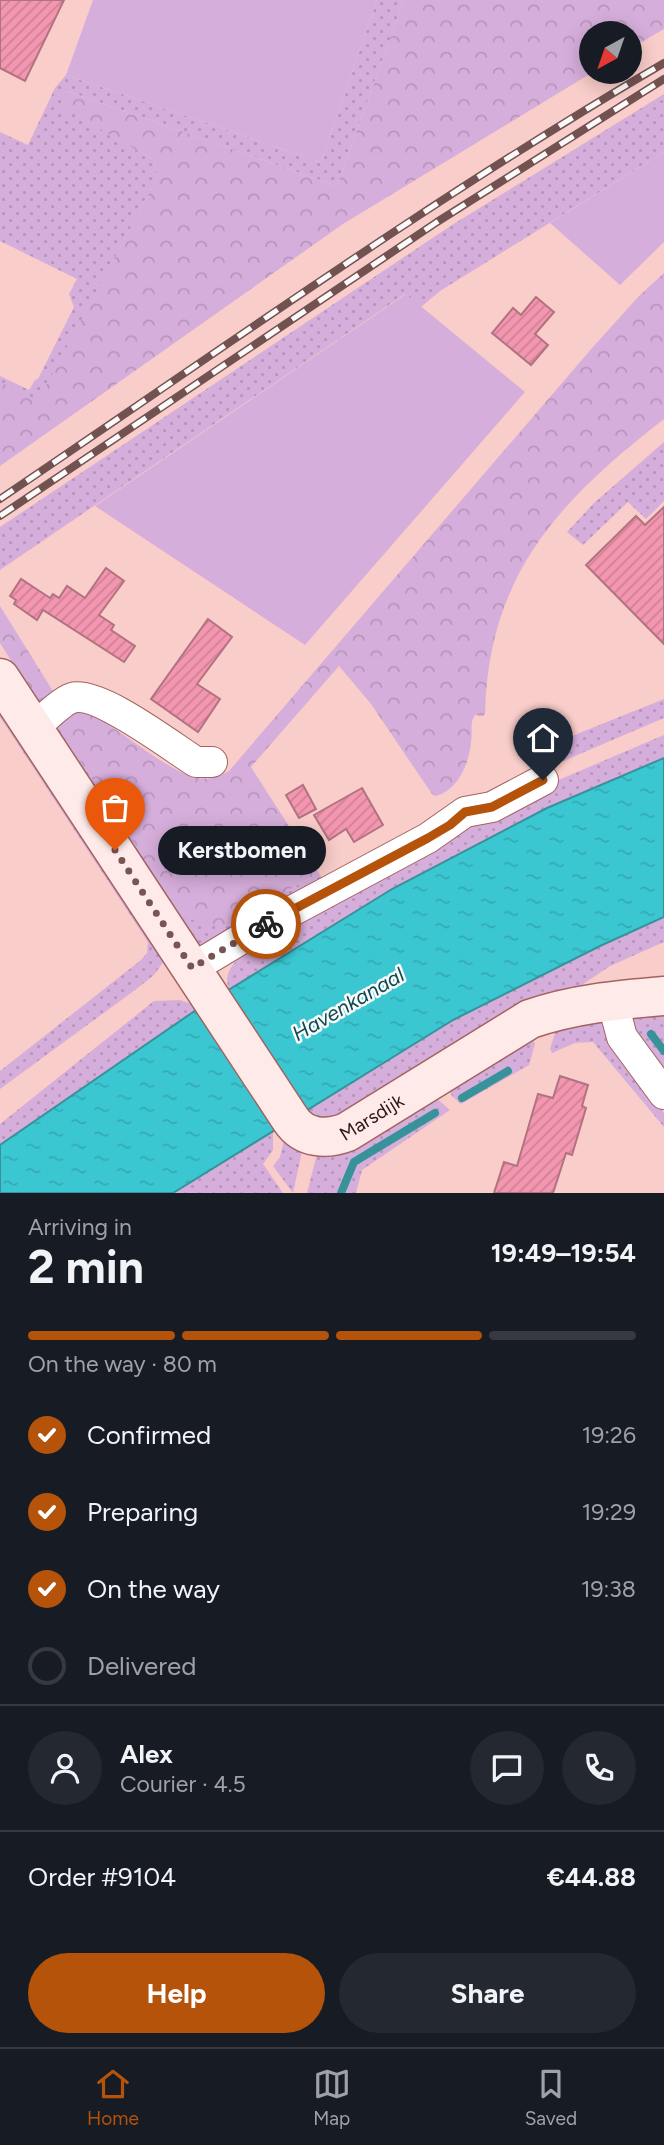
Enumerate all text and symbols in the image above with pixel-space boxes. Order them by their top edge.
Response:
north arrow [579,21,642,84]
map controls [579,21,642,84]
pin [513,708,573,780]
icon: home [524,719,562,757]
pin [85,778,145,850]
icon: bag [96,789,134,827]
callout: Kerstbomen [157,826,325,874]
text: Kerstbomen [178,836,306,864]
courier [231,889,301,959]
icon: bike [247,905,285,943]
water label: Havenkanaal [287,962,409,1046]
street label: Marsdijk [335,1088,408,1145]
text: Arriving in [28,1213,132,1241]
text: 19:49–19:54 [491,1237,636,1269]
text: 2 min [28,1239,144,1295]
text: On the way · 80 m [28,1350,217,1378]
icon: check [28,1416,66,1454]
text: Confirmed [87,1419,211,1451]
text: 19:26 [582,1421,636,1449]
icon: check [28,1493,66,1531]
text: Preparing [87,1496,198,1528]
text: 19:29 [582,1498,636,1526]
icon: check [28,1570,66,1608]
text: On the way [87,1573,220,1605]
text: 19:38 [581,1575,636,1603]
text: Delivered [87,1650,196,1682]
button: person [28,1731,102,1805]
button: chat [470,1731,544,1805]
button: phone [562,1731,636,1805]
text: Alex [120,1738,173,1770]
text: Courier · 4.5 [120,1770,246,1798]
text: Order #9104 [28,1861,176,1893]
text: €44.88 [547,1861,636,1893]
button: Help [28,1953,325,2033]
button: Share [339,1953,636,2033]
tab: Home [87,2065,139,2130]
tab: Map [313,2065,351,2130]
tab: Saved [525,2065,577,2130]

